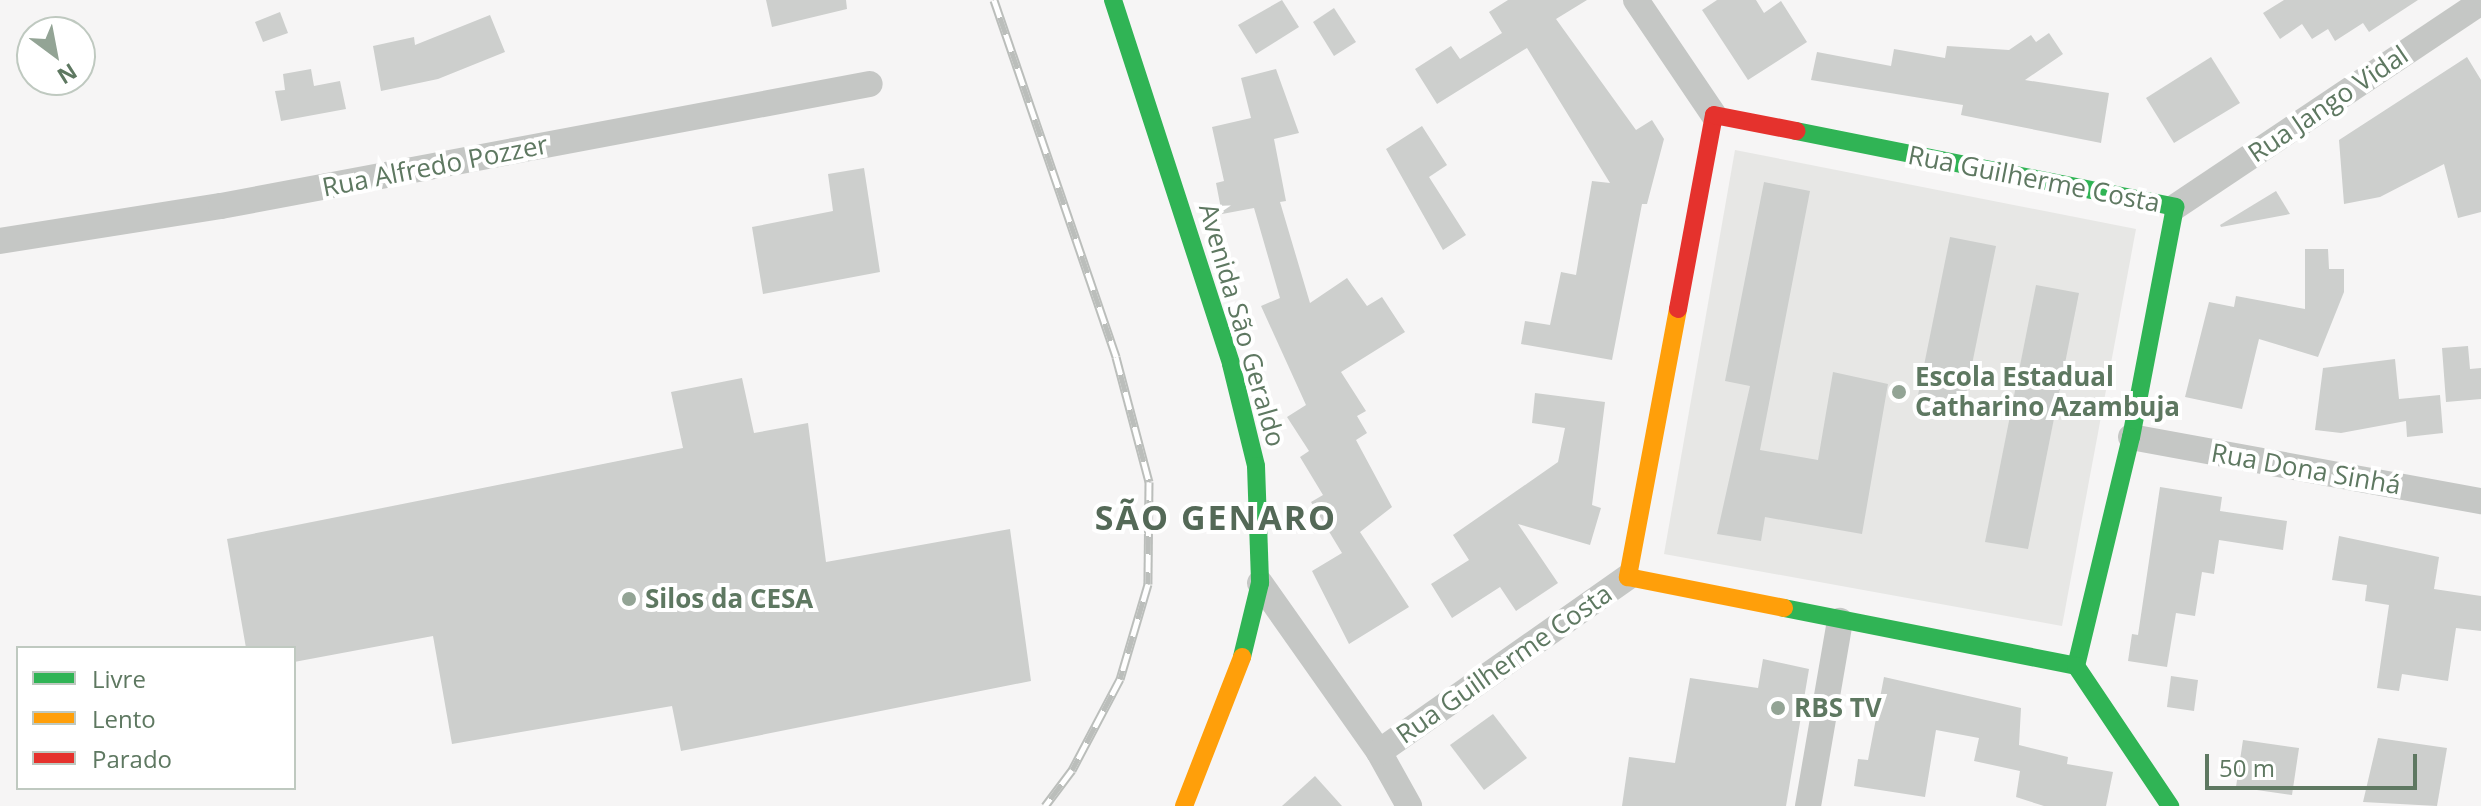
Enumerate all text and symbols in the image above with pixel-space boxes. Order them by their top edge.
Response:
north arrow [16,16,96,96]
street label: Rua Jango Vidal [2242,39,2414,169]
text: N [52,57,83,92]
street label: Rua Alfredo Pozzer [319,129,551,203]
street label: Rua Guilherme Costa [1905,139,2163,219]
street label: Avenida São Geraldo [1192,200,1292,450]
place label: Escola Estadual Catharino Azambuja [1915,361,2180,422]
marker: Escola Estadual Catharino Azambuja [1890,383,1908,401]
street label: Rua Dona Sinhá [2209,437,2403,501]
district label: SÃO GENARO [1095,498,1337,538]
street label: Rua Guilherme Costa [1390,578,1618,750]
place label: Silos da CESA [645,583,813,615]
marker: Silos da CESA [620,590,638,608]
legend [16,646,296,790]
text: Livre [92,662,146,695]
place label: RBS TV [1794,692,1882,724]
marker: RBS TV [1769,699,1787,717]
text: Lento [92,702,156,735]
scale bar [2209,738,2421,788]
text: Parado [92,742,172,775]
text: 50 m [2219,751,2275,784]

